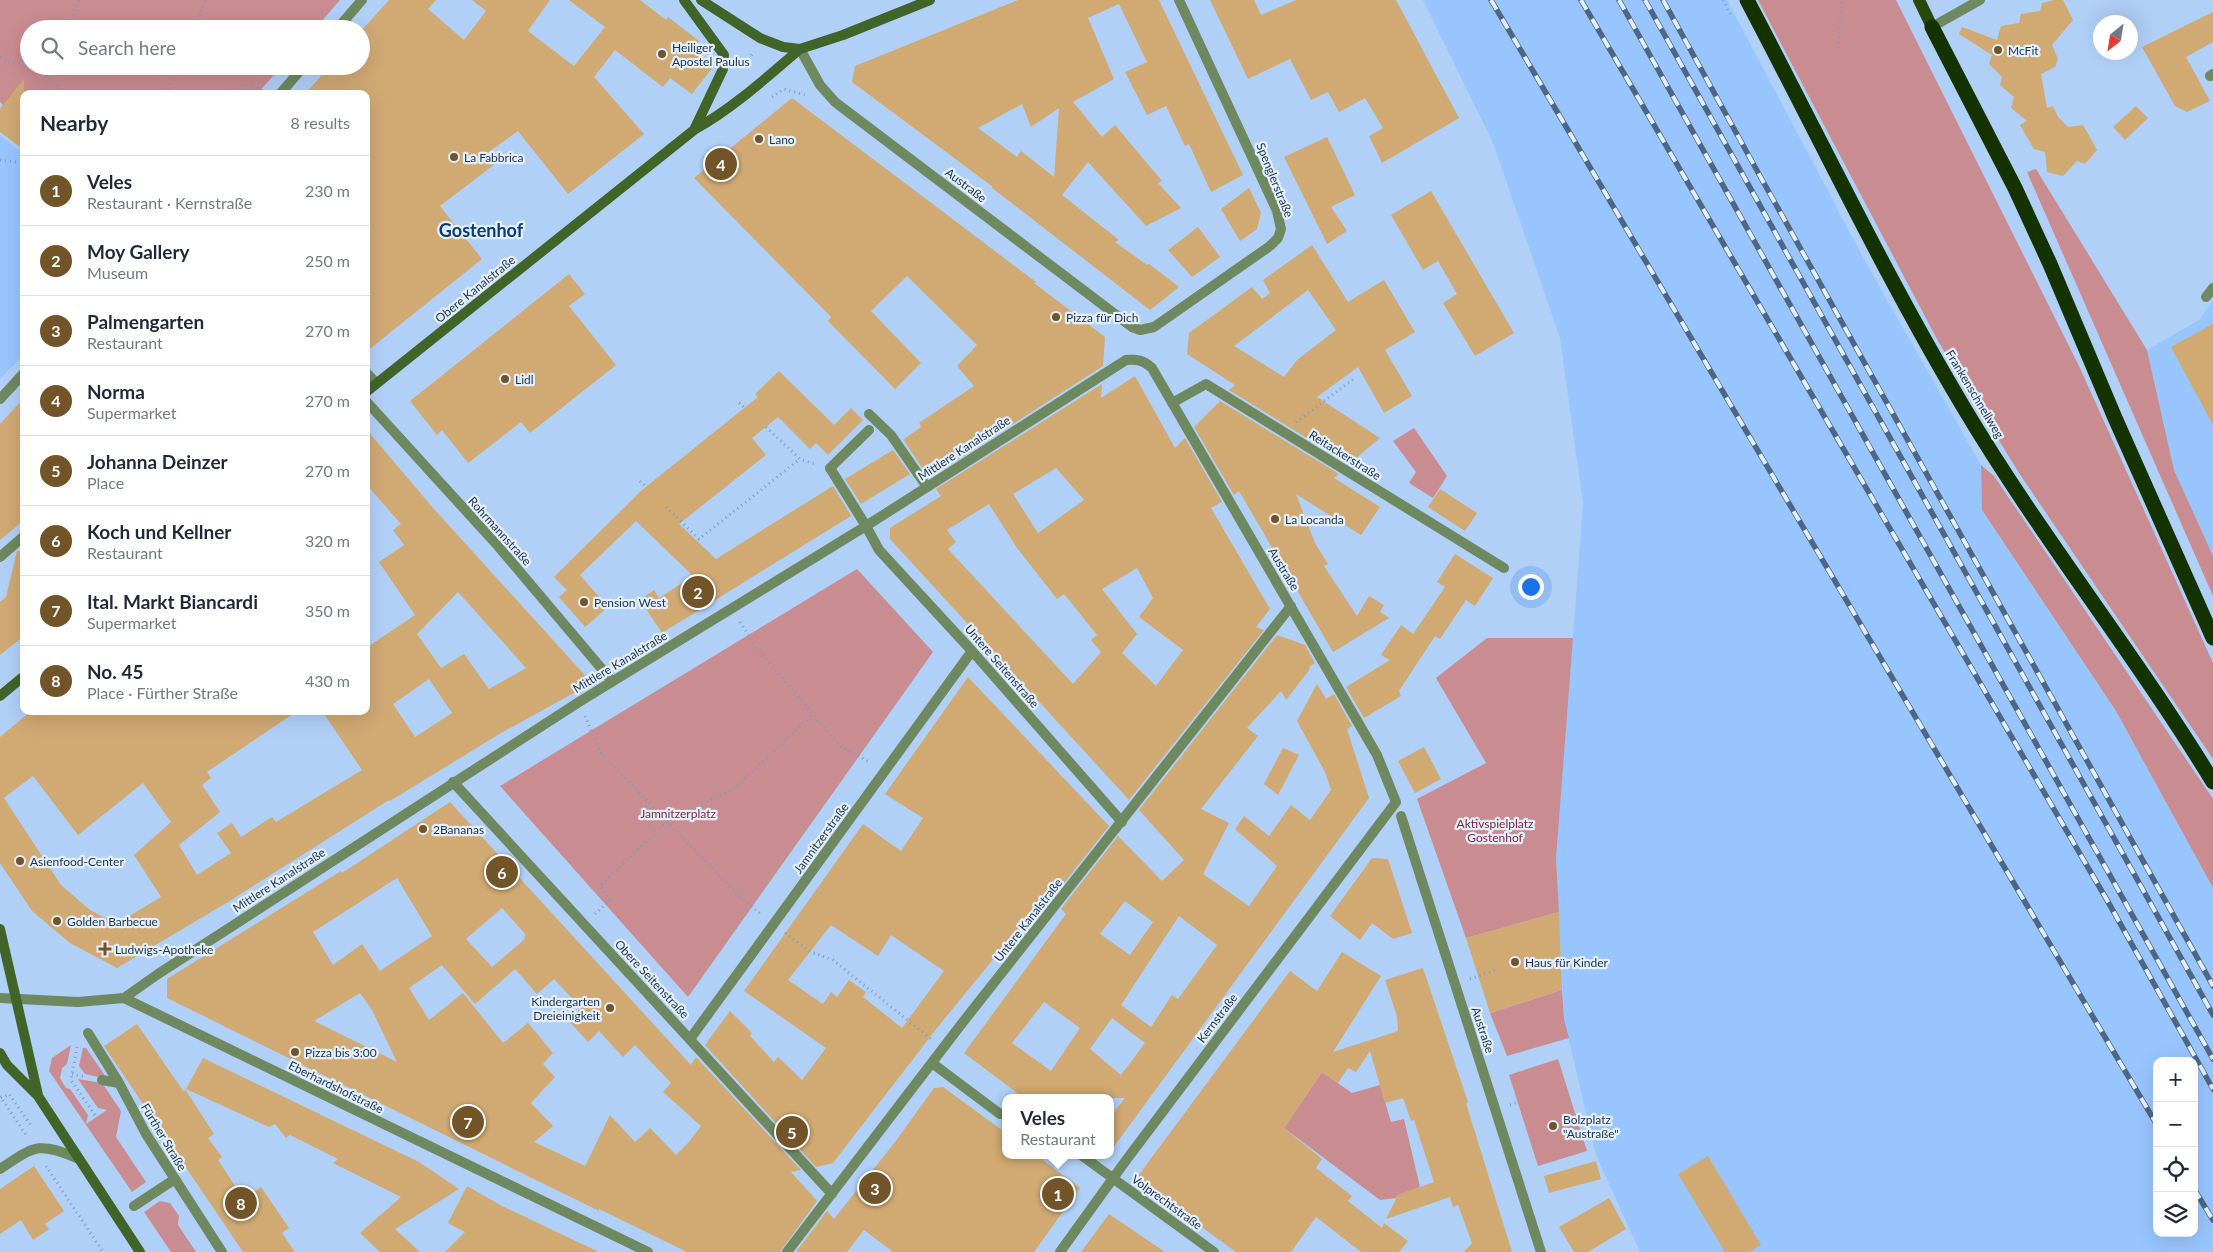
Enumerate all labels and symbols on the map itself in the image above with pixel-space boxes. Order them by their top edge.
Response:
north arrow [2093,15,2138,60]
place label: Heiliger Apostel Paulus [672,40,750,69]
place label: McFit [2008,43,2039,58]
marker: McFit [1992,44,2004,56]
marker: Heiliger Apostel Paulus [656,48,668,60]
place label: Lano [769,132,795,147]
marker: Lano [753,133,765,145]
street label: Spenglerstraße [1253,141,1297,219]
pin: 4 [705,145,737,183]
place label: La Fabbrica [464,150,524,165]
marker: La Fabbrica [448,151,460,163]
street label: Austraße [942,165,990,205]
district label: Gostenhof [439,219,524,241]
street label: Obere Kanalstraße [432,252,518,326]
place label: Pizza für Dich [1066,310,1138,325]
marker: Pizza für Dich [1050,311,1062,323]
street label: Frankenschnellweg [1943,347,2007,441]
place label: Lidl [515,372,534,387]
marker: Lidl [499,373,511,385]
street label: Mittlere Kanalstraße [915,413,1013,483]
street label: Reitackerstraße [1306,427,1384,483]
street label: Rohrmannstraße [465,494,535,568]
place label: La Locanda [1285,512,1344,527]
marker: La Locanda [1269,513,1281,525]
street label: Austraße [1265,545,1303,593]
pin: 2 [682,573,714,611]
your location [1518,574,1544,600]
place label: Pension West [594,595,667,610]
marker: Pension West [578,596,590,608]
street label: Untere Seitenstraße [962,621,1042,711]
street label: Mittlere Kanalstraße [570,628,670,696]
street label: Jamnitzerstraße [790,800,852,876]
park label: Jamnitzerplatz [640,806,716,821]
park label: Aktivspielplatz Gostenhof [1457,816,1534,845]
place label: 2Bananas [433,822,484,837]
marker: 2Bananas [417,823,429,835]
street label: Mittlere Kanalstraße [230,845,328,915]
pin: 6 [486,853,518,891]
place label: Asienfood-Center [30,854,124,869]
marker: Asienfood-Center [14,855,26,867]
street label: Untere Kanalstraße [991,875,1065,965]
place label: Golden Barbecue [67,914,158,929]
marker: Golden Barbecue [51,915,63,927]
street label: Obere Seitenstraße [612,937,692,1021]
place label: Ludwigs-Apotheke [115,942,213,957]
marker: Ludwigs-Apotheke [99,943,111,955]
place label: Haus für Kinder [1525,955,1609,970]
marker: Haus für Kinder [1509,956,1521,968]
street label: Kernstraße [1194,990,1240,1046]
place label: Kindergarten Dreieinigkeit [531,994,601,1023]
marker: Kindergarten Dreieinigkeit [604,1002,616,1014]
street label: Austraße [1468,1005,1498,1055]
place label: Pizza bis 3:00 [305,1045,377,1060]
marker: Pizza bis 3:00 [289,1046,301,1058]
street label: Eberhardshofstraße [286,1058,386,1116]
street label: Fürther Straße [138,1101,190,1173]
pin: 7 [452,1103,484,1141]
place label: Bolzplatz "Austraße" [1563,1112,1619,1141]
pin: 5 [776,1113,808,1151]
marker: Bolzplatz "Austraße" [1547,1120,1559,1132]
pin: 3 [859,1169,891,1207]
street label: Volprechtstraße [1129,1171,1205,1233]
pin: 1 [1042,1175,1074,1213]
pin: 8 [225,1184,257,1222]

